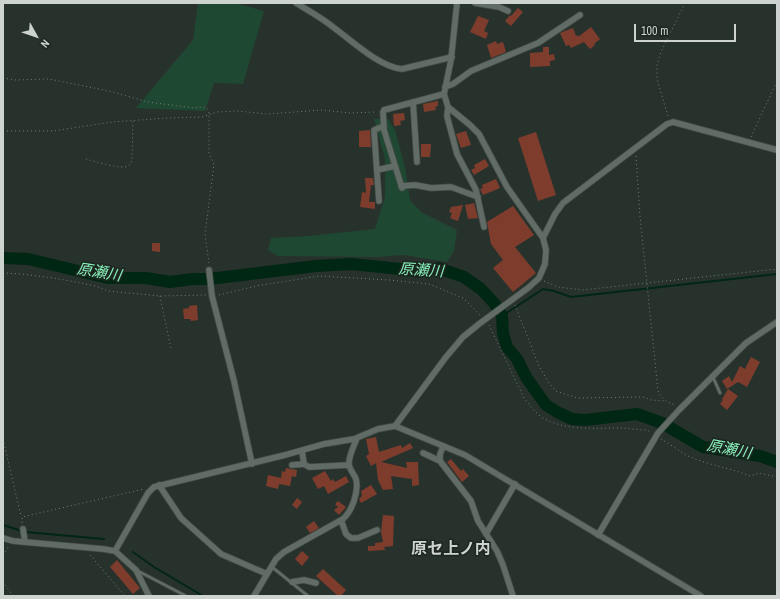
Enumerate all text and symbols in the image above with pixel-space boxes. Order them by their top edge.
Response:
north arrow [16,16,56,56]
scale bar [636,16,738,42]
text: 100 m [641,23,668,39]
text: N [38,37,53,51]
water label: 原瀬川 [398,260,444,282]
water label: 原瀬川 [75,261,123,285]
water label: 原瀬川 [705,437,753,463]
district label: 原セ上ノ内 [411,540,491,560]

